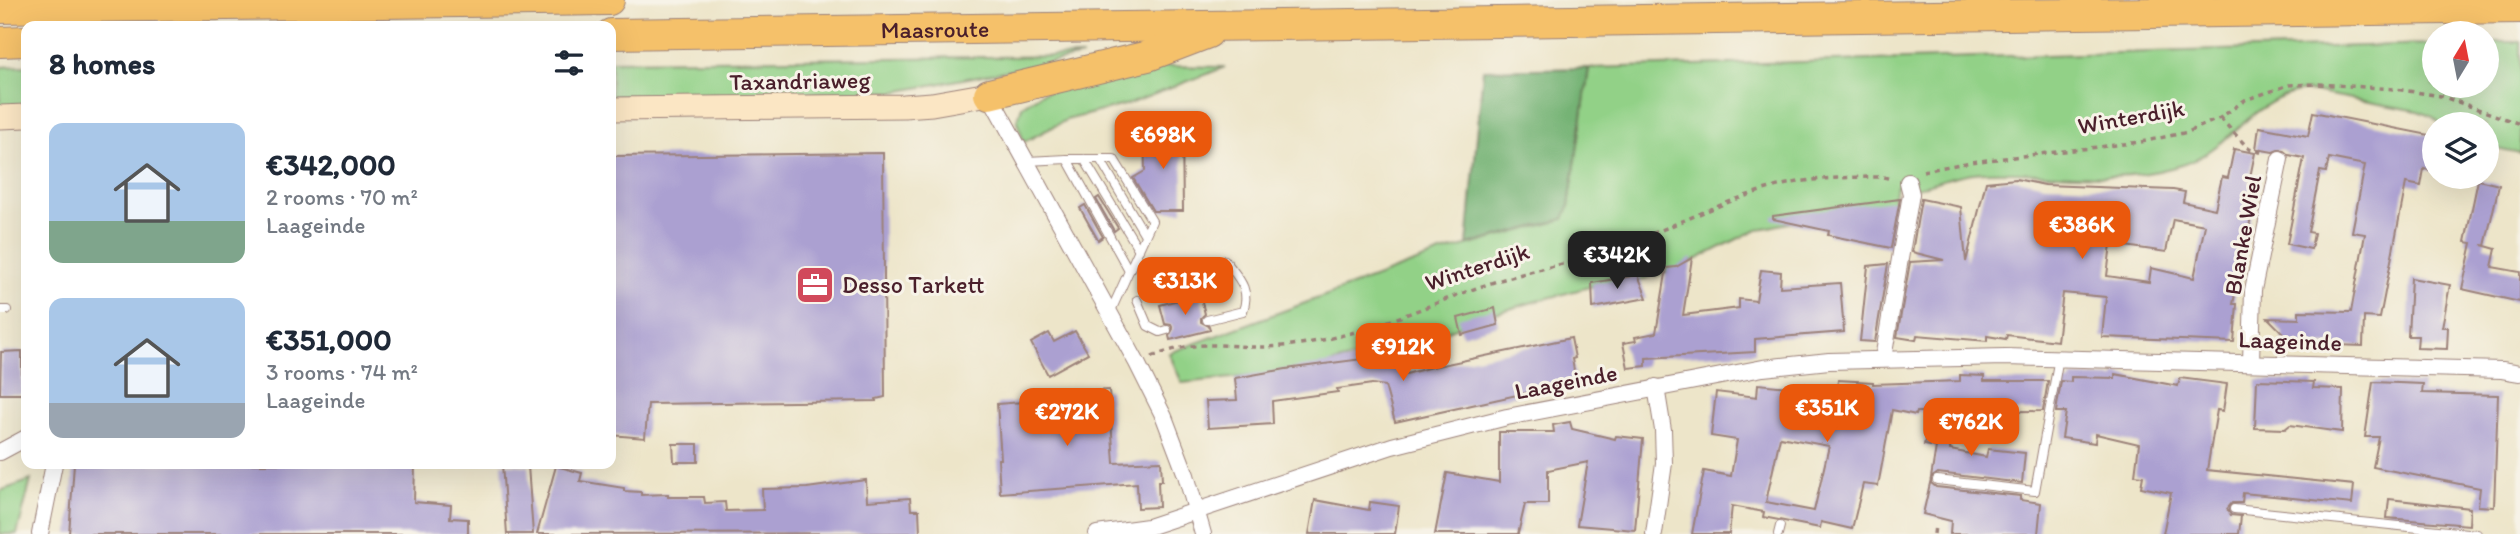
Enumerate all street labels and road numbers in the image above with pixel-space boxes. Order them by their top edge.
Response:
street label: Maasroute [880,14,990,44]
street label: Taxandriaweg [729,65,872,96]
street label: Winterdijk [2075,93,2187,140]
street label: Blanke Wiel [2218,172,2267,297]
street label: Winterdijk [1421,236,1533,297]
street label: Laageinde [2238,324,2342,357]
street label: Laageinde [1512,357,1620,406]

